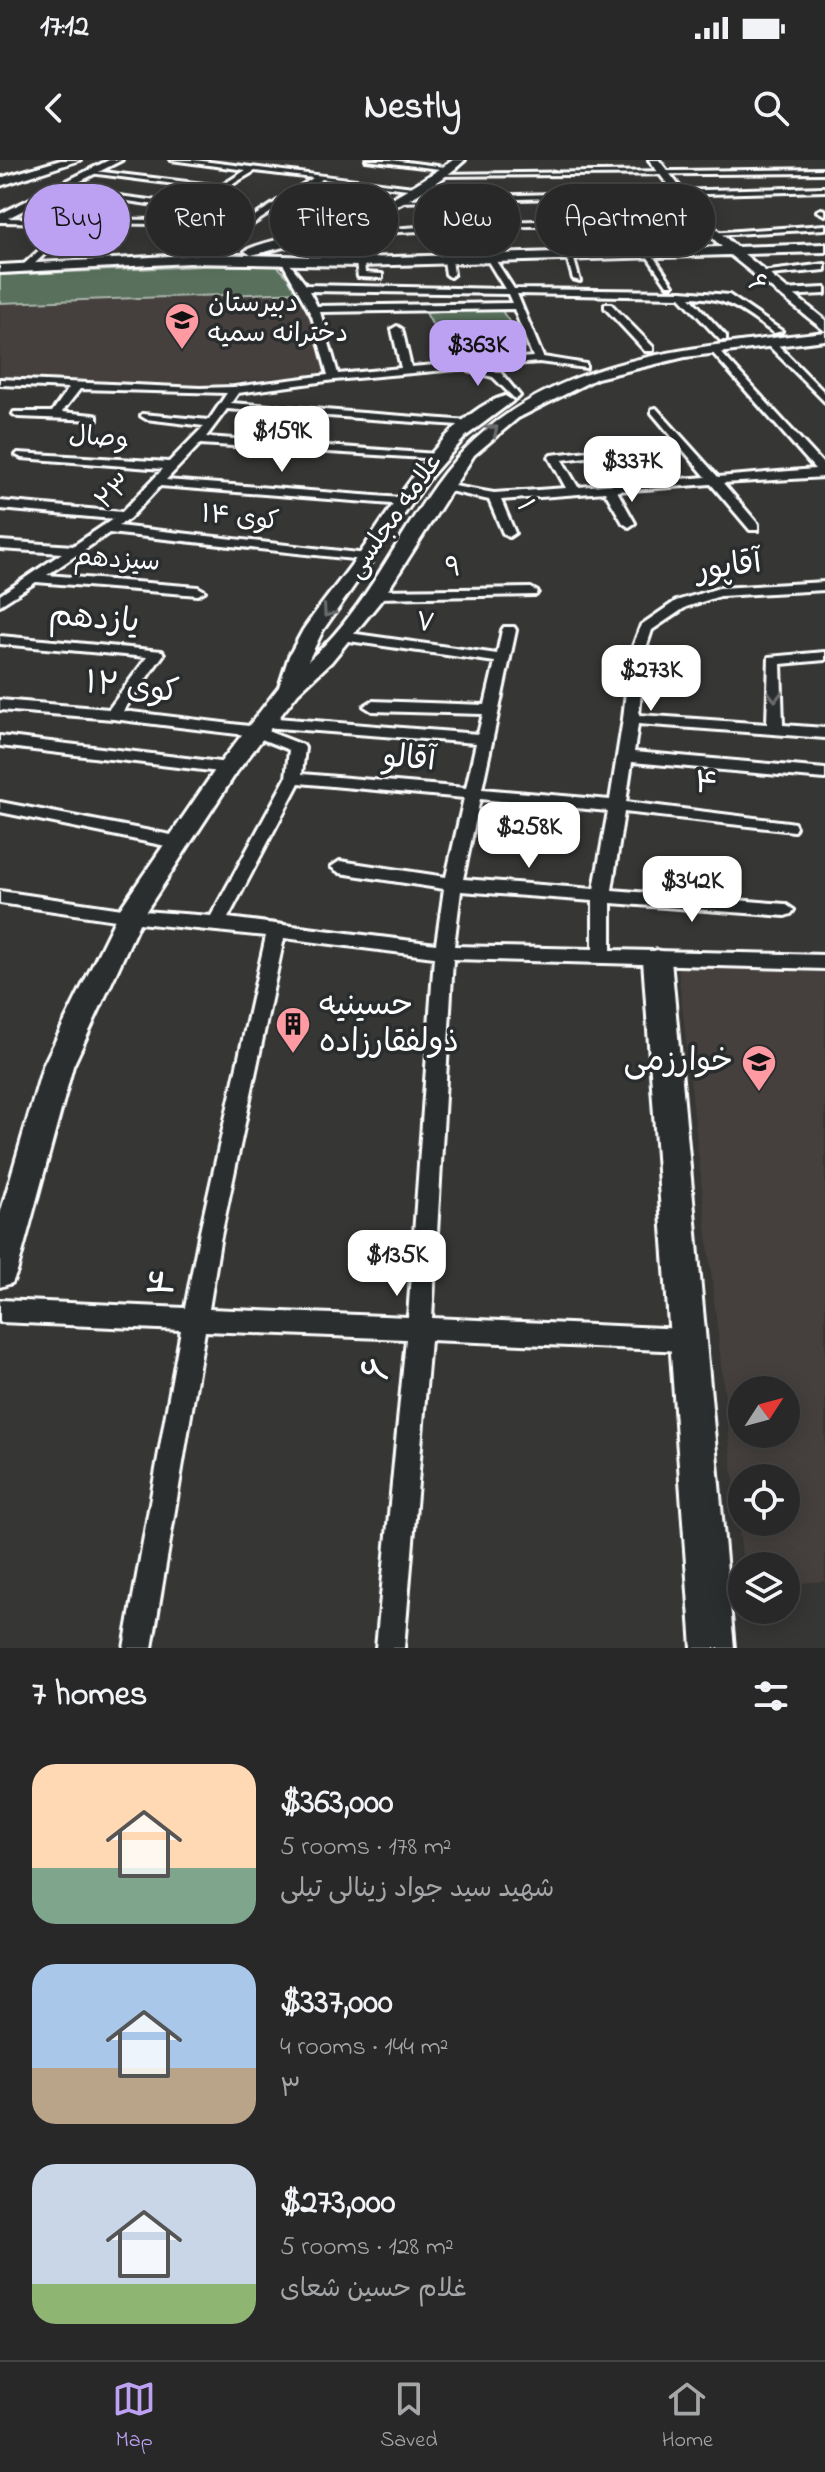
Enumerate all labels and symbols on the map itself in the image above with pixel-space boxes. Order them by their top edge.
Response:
street label: ۶ [740,265,774,305]
place label: دبیرستان دخترانه سمیه [208,286,348,354]
school or university icon: دبیرستان دخترانه سمیه [163,301,201,351]
pin: $363K [422,320,534,388]
pin: $159K [226,406,338,474]
street label: وصال [67,418,131,460]
one-way arrow [483,425,498,440]
pin: $337K [576,436,688,504]
street label: علامه مجلسی [338,445,454,587]
street label: ۲۳ [88,466,142,520]
street label: ۱ [505,495,543,517]
street label: کوی ۱۴ [199,496,281,542]
street label: سیزدهم [73,539,161,583]
street label: آقاپور [690,540,766,596]
street label: ۹ [444,550,462,588]
street label: یازدهم [47,593,141,647]
one-way arrow [323,604,338,618]
street label: ۷ [413,604,437,644]
pin: $273K [595,645,707,713]
street label: کوی ۱۲ [83,661,181,717]
one-way arrow [766,690,784,703]
street label: آقالو [379,734,439,786]
street label: ۴ [691,760,721,810]
pin: $258K [473,802,585,870]
pin: $342K [636,856,748,924]
place label: حسینیه ذولفقارزاده [319,983,459,1067]
building icon: حسینیه ذولفقارزاده [274,1005,312,1055]
place label: خوارزمی [623,1039,733,1086]
school or university icon: خوارزمی [740,1043,778,1093]
pin: $135K [341,1230,453,1298]
street label: ۴ [135,1264,195,1302]
street label: ۶ [350,1355,408,1383]
north arrow [728,1376,800,1448]

